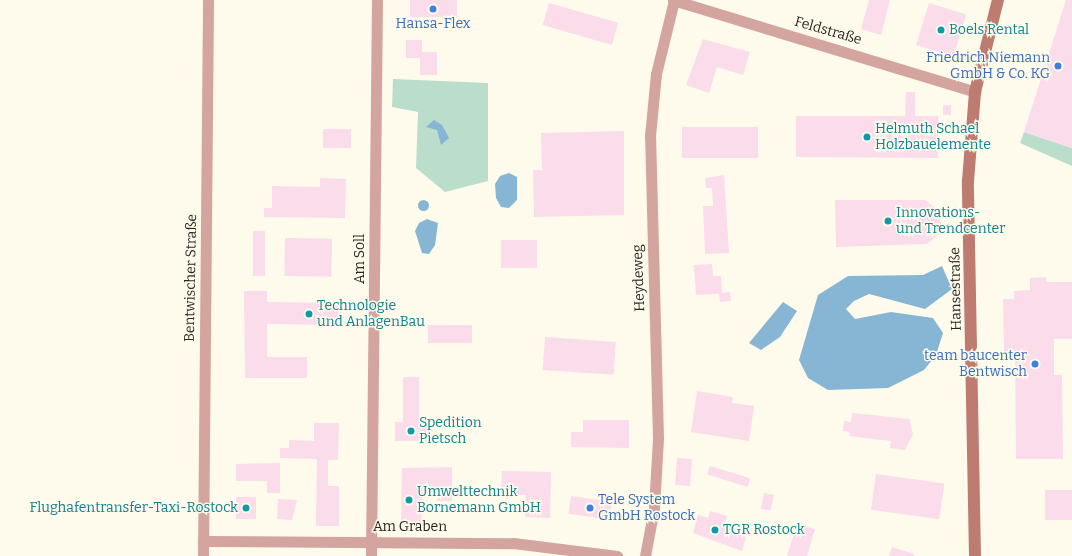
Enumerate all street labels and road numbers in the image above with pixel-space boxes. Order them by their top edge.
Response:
street label: Feldstraße [793,13,863,49]
street label: Bentwischer Straße [181,214,201,342]
street label: Am Soll [352,234,368,284]
street label: Heydeweg [629,244,649,312]
street label: Hansestraße [947,247,965,331]
street label: Am Graben [373,519,447,535]

